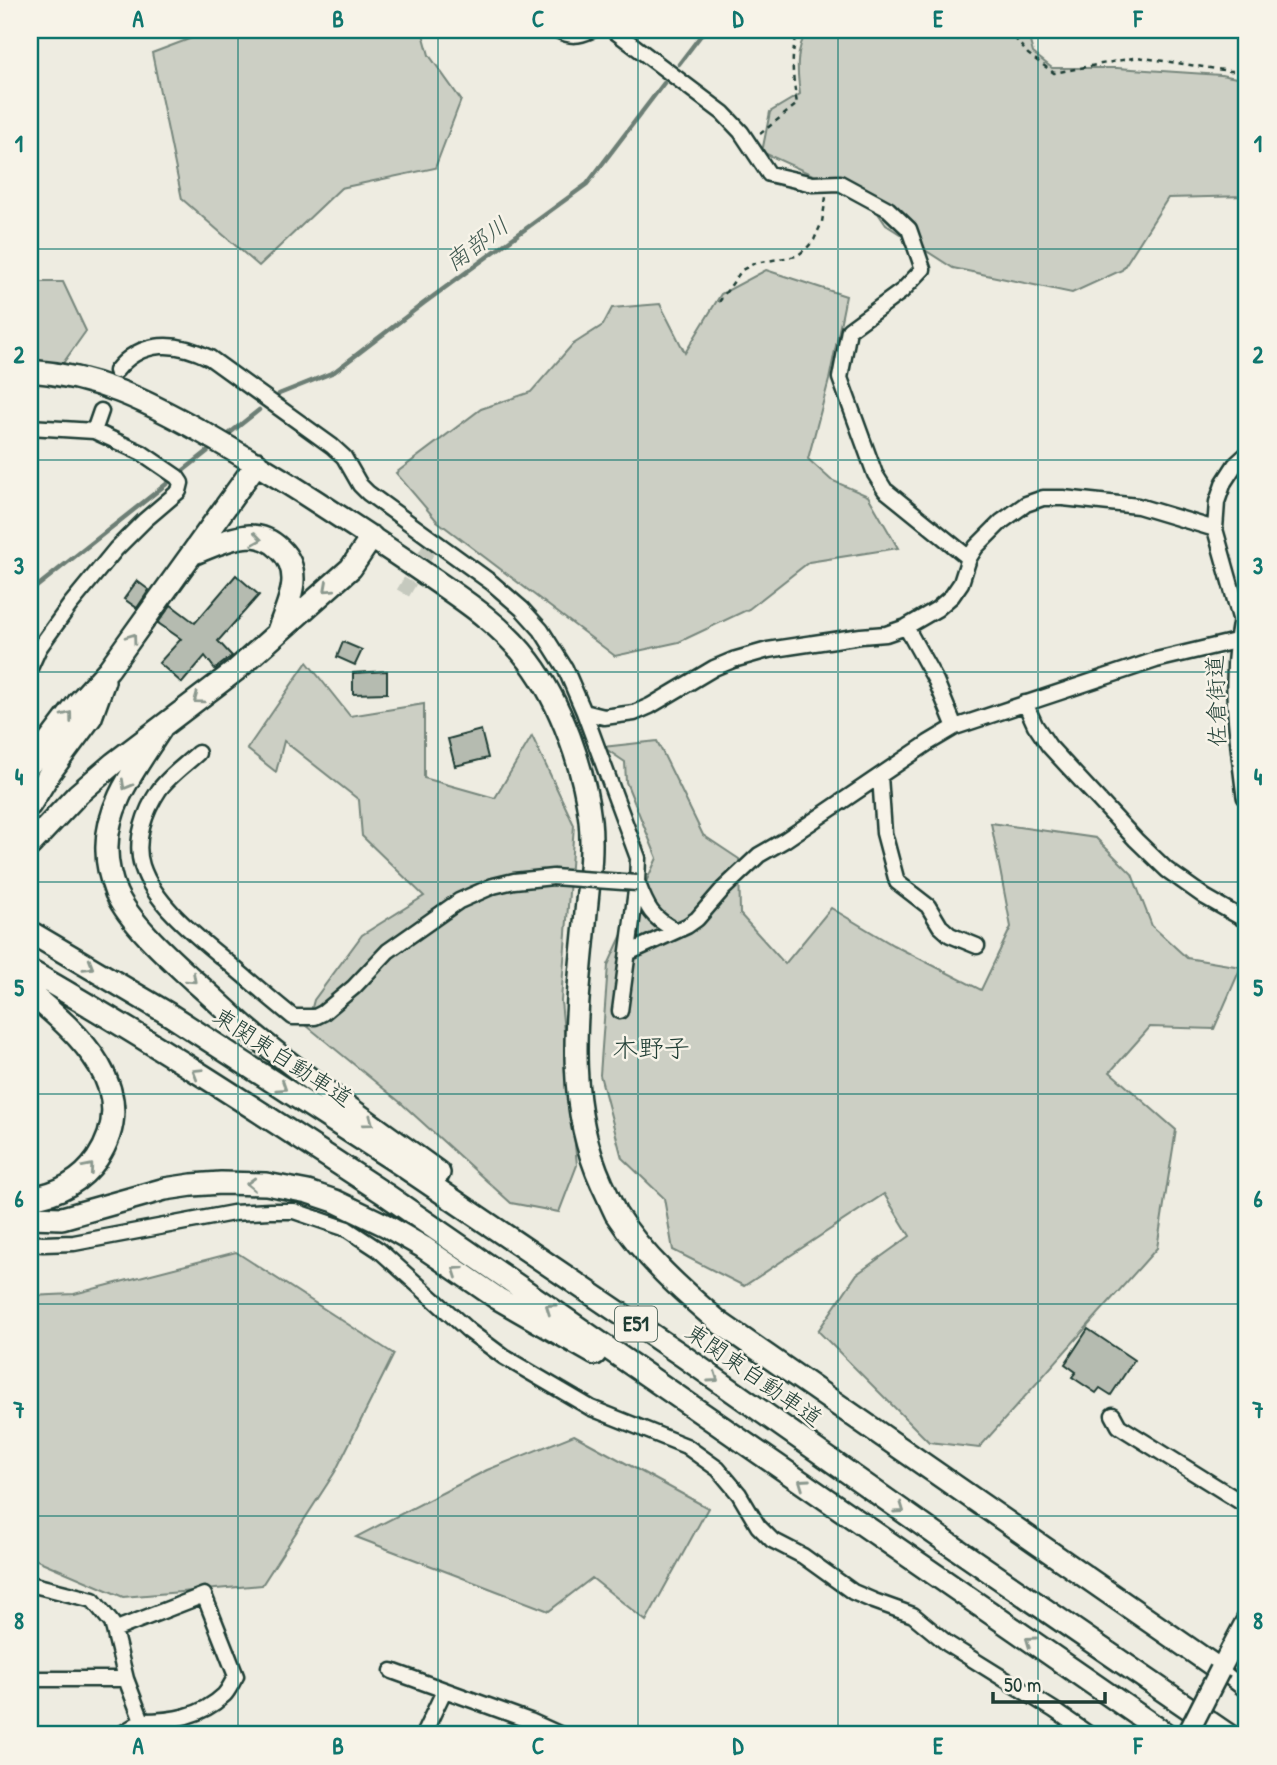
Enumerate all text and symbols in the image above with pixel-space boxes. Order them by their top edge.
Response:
text: A [132,3,144,34]
text: B [332,3,344,34]
text: C [532,3,544,34]
text: D [733,3,745,34]
text: E [933,3,944,34]
text: F [1133,3,1144,34]
text: 1 [15,128,23,159]
text: 1 [1254,128,1262,159]
water label: 南部川 [438,209,515,278]
text: 2 [14,339,25,370]
text: 2 [1253,339,1264,370]
one-way arrow [251,531,263,546]
text: 3 [14,550,24,581]
text: 3 [1253,550,1263,581]
one-way arrow [323,580,336,593]
one-way arrow [123,633,136,645]
street label: 佐倉街道 [1198,655,1233,748]
one-way arrow [193,691,206,704]
one-way arrow [60,711,73,724]
text: 4 [15,761,24,792]
text: 4 [1254,761,1263,792]
one-way arrow [121,778,134,791]
one-way arrow [81,958,94,971]
one-way arrow [184,970,197,983]
text: 5 [14,972,24,1003]
text: 5 [1253,972,1263,1003]
street label: 東関東自動車道 [207,1000,359,1113]
district label: 木野子 [612,1030,690,1065]
one-way arrow [192,1068,205,1081]
one-way arrow [274,1078,287,1091]
one-way arrow [361,1114,374,1126]
one-way arrow [81,1163,93,1176]
one-way arrow [245,1176,255,1192]
text: 6 [14,1183,24,1214]
text: 6 [1253,1183,1263,1214]
one-way arrow [452,1267,465,1279]
one-way arrow [544,1303,557,1316]
road number: E51 [615,1306,657,1342]
street label: 東関東自動車道 [679,1316,829,1433]
one-way arrow [706,1370,719,1382]
text: 7 [12,1394,25,1425]
text: 7 [1251,1394,1264,1425]
one-way arrow [797,1478,810,1491]
one-way arrow [892,1501,905,1513]
text: 8 [14,1605,24,1636]
text: 8 [1253,1605,1263,1636]
one-way arrow [1025,1637,1038,1649]
scale bar [993,1660,1106,1704]
text: 50 m [1004,1670,1041,1699]
text: A [132,1730,144,1761]
text: B [332,1730,344,1761]
text: C [532,1730,544,1761]
text: D [733,1730,745,1761]
text: E [933,1730,944,1761]
text: F [1133,1730,1144,1761]

